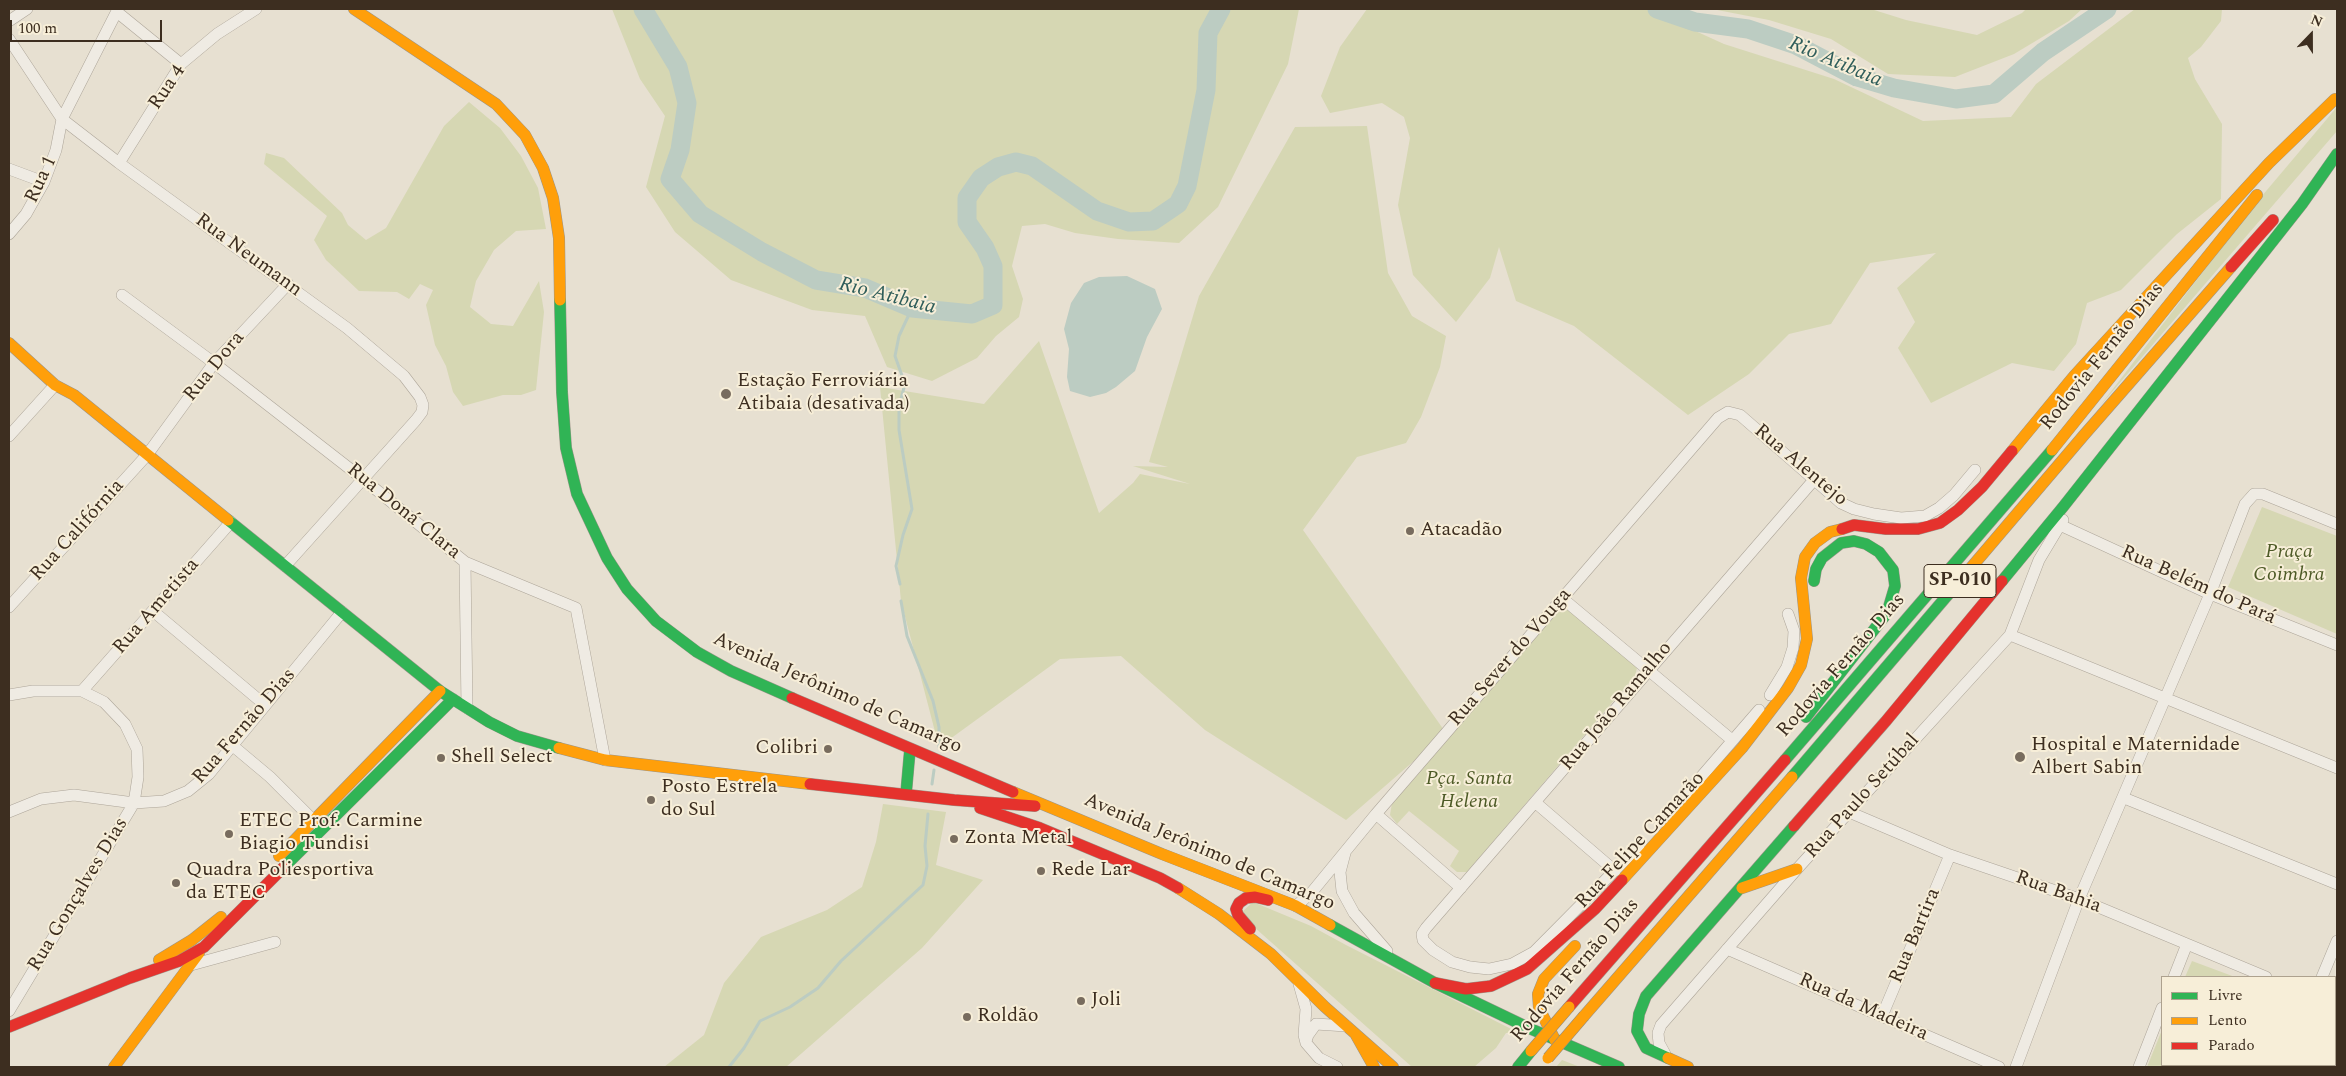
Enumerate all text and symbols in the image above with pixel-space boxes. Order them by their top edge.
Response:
text: N [2308,9,2326,33]
scale bar [12,10,165,42]
north arrow [2286,10,2336,60]
text: 100 m [18,17,57,40]
water label: Rio Atibaia [1784,32,1886,94]
street label: Rua 4 [144,61,192,115]
street label: Rua 1 [21,153,63,207]
street label: Rua Neumann [190,209,306,303]
water label: Rio Atibaia [836,273,938,321]
street label: Rodovia Fernão Dias [2036,278,2170,436]
street label: Rua Dora [179,327,251,407]
place label: Estação Ferroviária Atibaia (desativada) [737,370,910,417]
marker: Estação Ferroviária Atibaia (desativada) [719,387,733,401]
street label: Rua Alentejo [1748,420,1852,512]
street label: Rua Doná Clara [341,459,465,565]
street label: Rua Califórnia [26,475,130,587]
place label: Atacadão [1420,519,1502,543]
marker: Atacadão [1404,525,1416,537]
street label: Rua Belém do Pará [2117,541,2279,631]
park label: Praça Coimbra [2253,541,2325,588]
street label: Rua Ametista [109,554,205,660]
road number: SP-010 [1924,564,1996,598]
street label: Rua Sever do Vouga [1444,584,1578,732]
street label: Rodovia Fernão Dias [1773,589,1911,743]
street label: Avenida Jerônimo de Camargo [709,628,965,760]
street label: Rua João Ramalho [1556,637,1678,777]
street label: Rua Fernão Dias [188,664,302,790]
street label: Rua Paulo Setúbal [1801,729,1925,865]
place label: Hospital e Maternidade Albert Sabin [2031,734,2240,781]
place label: Colibri [755,737,818,761]
marker: Colibri [822,743,834,755]
place label: Shell Select [451,746,553,770]
marker: Hospital e Maternidade Albert Sabin [2013,750,2027,764]
marker: Shell Select [435,752,447,764]
street label: Rua Felipe Camarão [1571,767,1711,915]
park label: Pça. Santa Helena [1426,768,1512,815]
place label: Posto Estrela do Sul [661,776,778,823]
street label: Avenida Jerônimo de Camargo [1080,789,1338,917]
marker: Posto Estrela do Sul [645,794,657,806]
place label: ETEC Prof. Carmine Biagio Tundisi [239,810,423,857]
street label: Rua Gonçalves Dias [24,814,134,976]
place label: Zonta Metal [964,827,1072,851]
marker: ETEC Prof. Carmine Biagio Tundisi [223,828,235,840]
marker: Zonta Metal [948,833,960,845]
place label: Quadra Poliesportiva da ETEC [186,859,374,906]
place label: Rede Lar [1051,859,1130,883]
marker: Rede Lar [1035,865,1047,877]
street label: Rua Bahia [2012,866,2104,920]
marker: Quadra Poliesportiva da ETEC [170,877,182,889]
street label: Rua Bartira [1885,885,1947,987]
street label: Rodovia Fernão Dias [1507,894,1645,1048]
street label: Rua da Madeira [1795,969,1931,1047]
legend [2161,976,2336,1066]
text: Livre [2208,984,2243,1007]
place label: Joli [1091,989,1121,1013]
marker: Joli [1075,995,1087,1007]
place label: Roldão [977,1005,1039,1029]
text: Lento [2208,1009,2247,1032]
marker: Roldão [961,1011,973,1023]
text: Parado [2208,1034,2255,1057]

